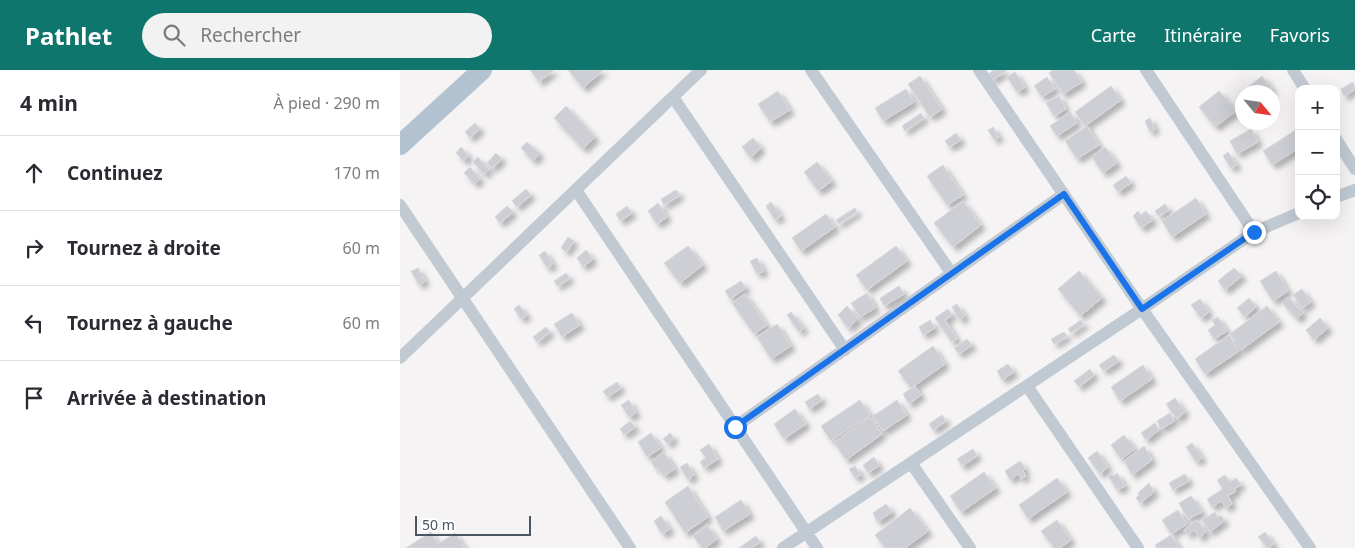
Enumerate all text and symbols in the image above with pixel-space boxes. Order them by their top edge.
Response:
search box [142,13,492,58]
text: Pathlet [25,19,112,52]
icon: search [160,21,188,49]
text: Rechercher [200,22,301,48]
text: Carte [1091,23,1136,47]
text: Itinéraire [1164,23,1242,47]
text: Favoris [1270,23,1330,47]
north arrow [1235,85,1280,130]
map controls [1295,85,1340,220]
button: + [1295,85,1340,130]
text: 4 min [20,89,78,117]
text: À pied · 290 m [274,92,380,114]
button: − [1295,130,1340,175]
icon: ahead [20,159,48,187]
text: Continuez [67,160,163,186]
text: 170 m [333,162,380,184]
button: locate [1295,175,1340,220]
route end [1243,221,1266,244]
icon: right [20,234,48,262]
text: Tournez à droite [67,235,221,261]
text: 60 m [343,237,380,259]
icon: left [20,309,48,337]
text: Tournez à gauche [67,310,233,336]
text: 60 m [343,312,380,334]
icon: arrive [20,384,48,412]
text: Arrivée à destination [67,385,266,411]
route start [724,416,747,439]
scale bar [415,513,531,536]
text: 50 m [422,515,455,534]

